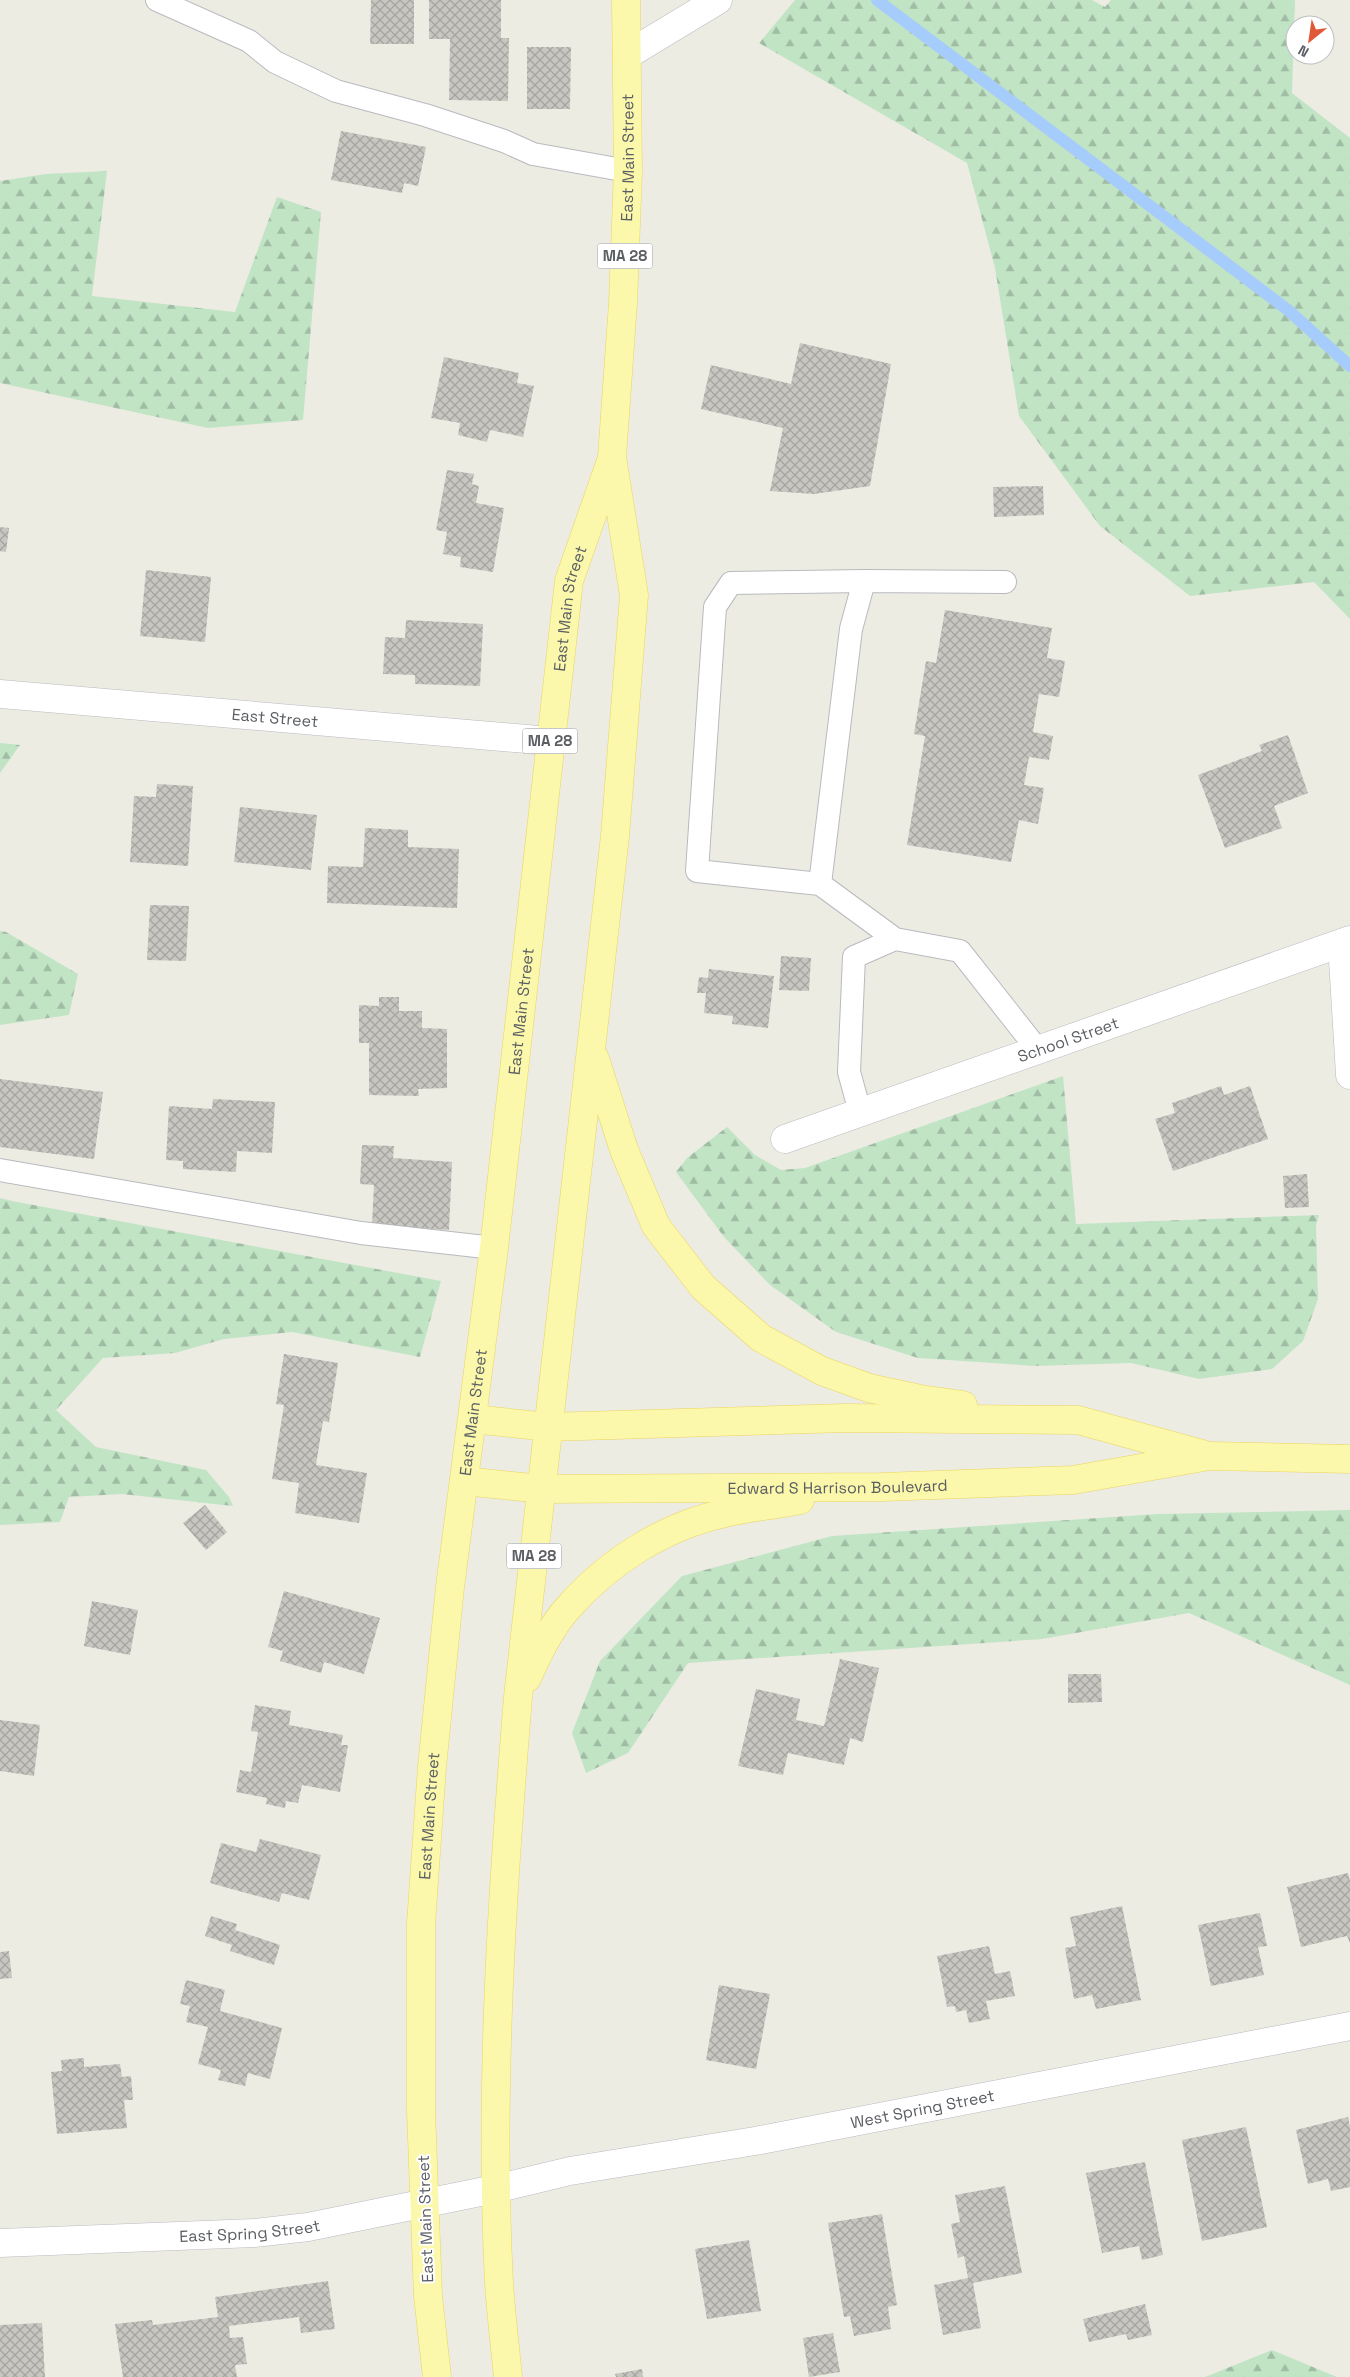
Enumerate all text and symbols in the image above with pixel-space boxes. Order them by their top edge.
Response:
north arrow [1285,15,1335,65]
text: N [1295,41,1312,61]
street label: East Main Street [616,94,639,222]
road number: MA 28 [598,244,652,268]
street label: East Main Street [549,543,592,673]
street label: East Street [231,704,319,732]
road number: MA 28 [522,728,578,754]
street label: East Main Street [504,947,539,1076]
street label: School Street [1015,1012,1122,1067]
street label: East Main Street [455,1348,492,1477]
street label: Edward S Harrison Boulevard [727,1475,948,1499]
road number: MA 28 [506,1544,562,1568]
street label: East Main Street [414,1751,444,1880]
street label: West Spring Street [849,2085,996,2133]
street label: East Main Street [413,2155,438,2283]
street label: East Spring Street [179,2215,322,2247]

